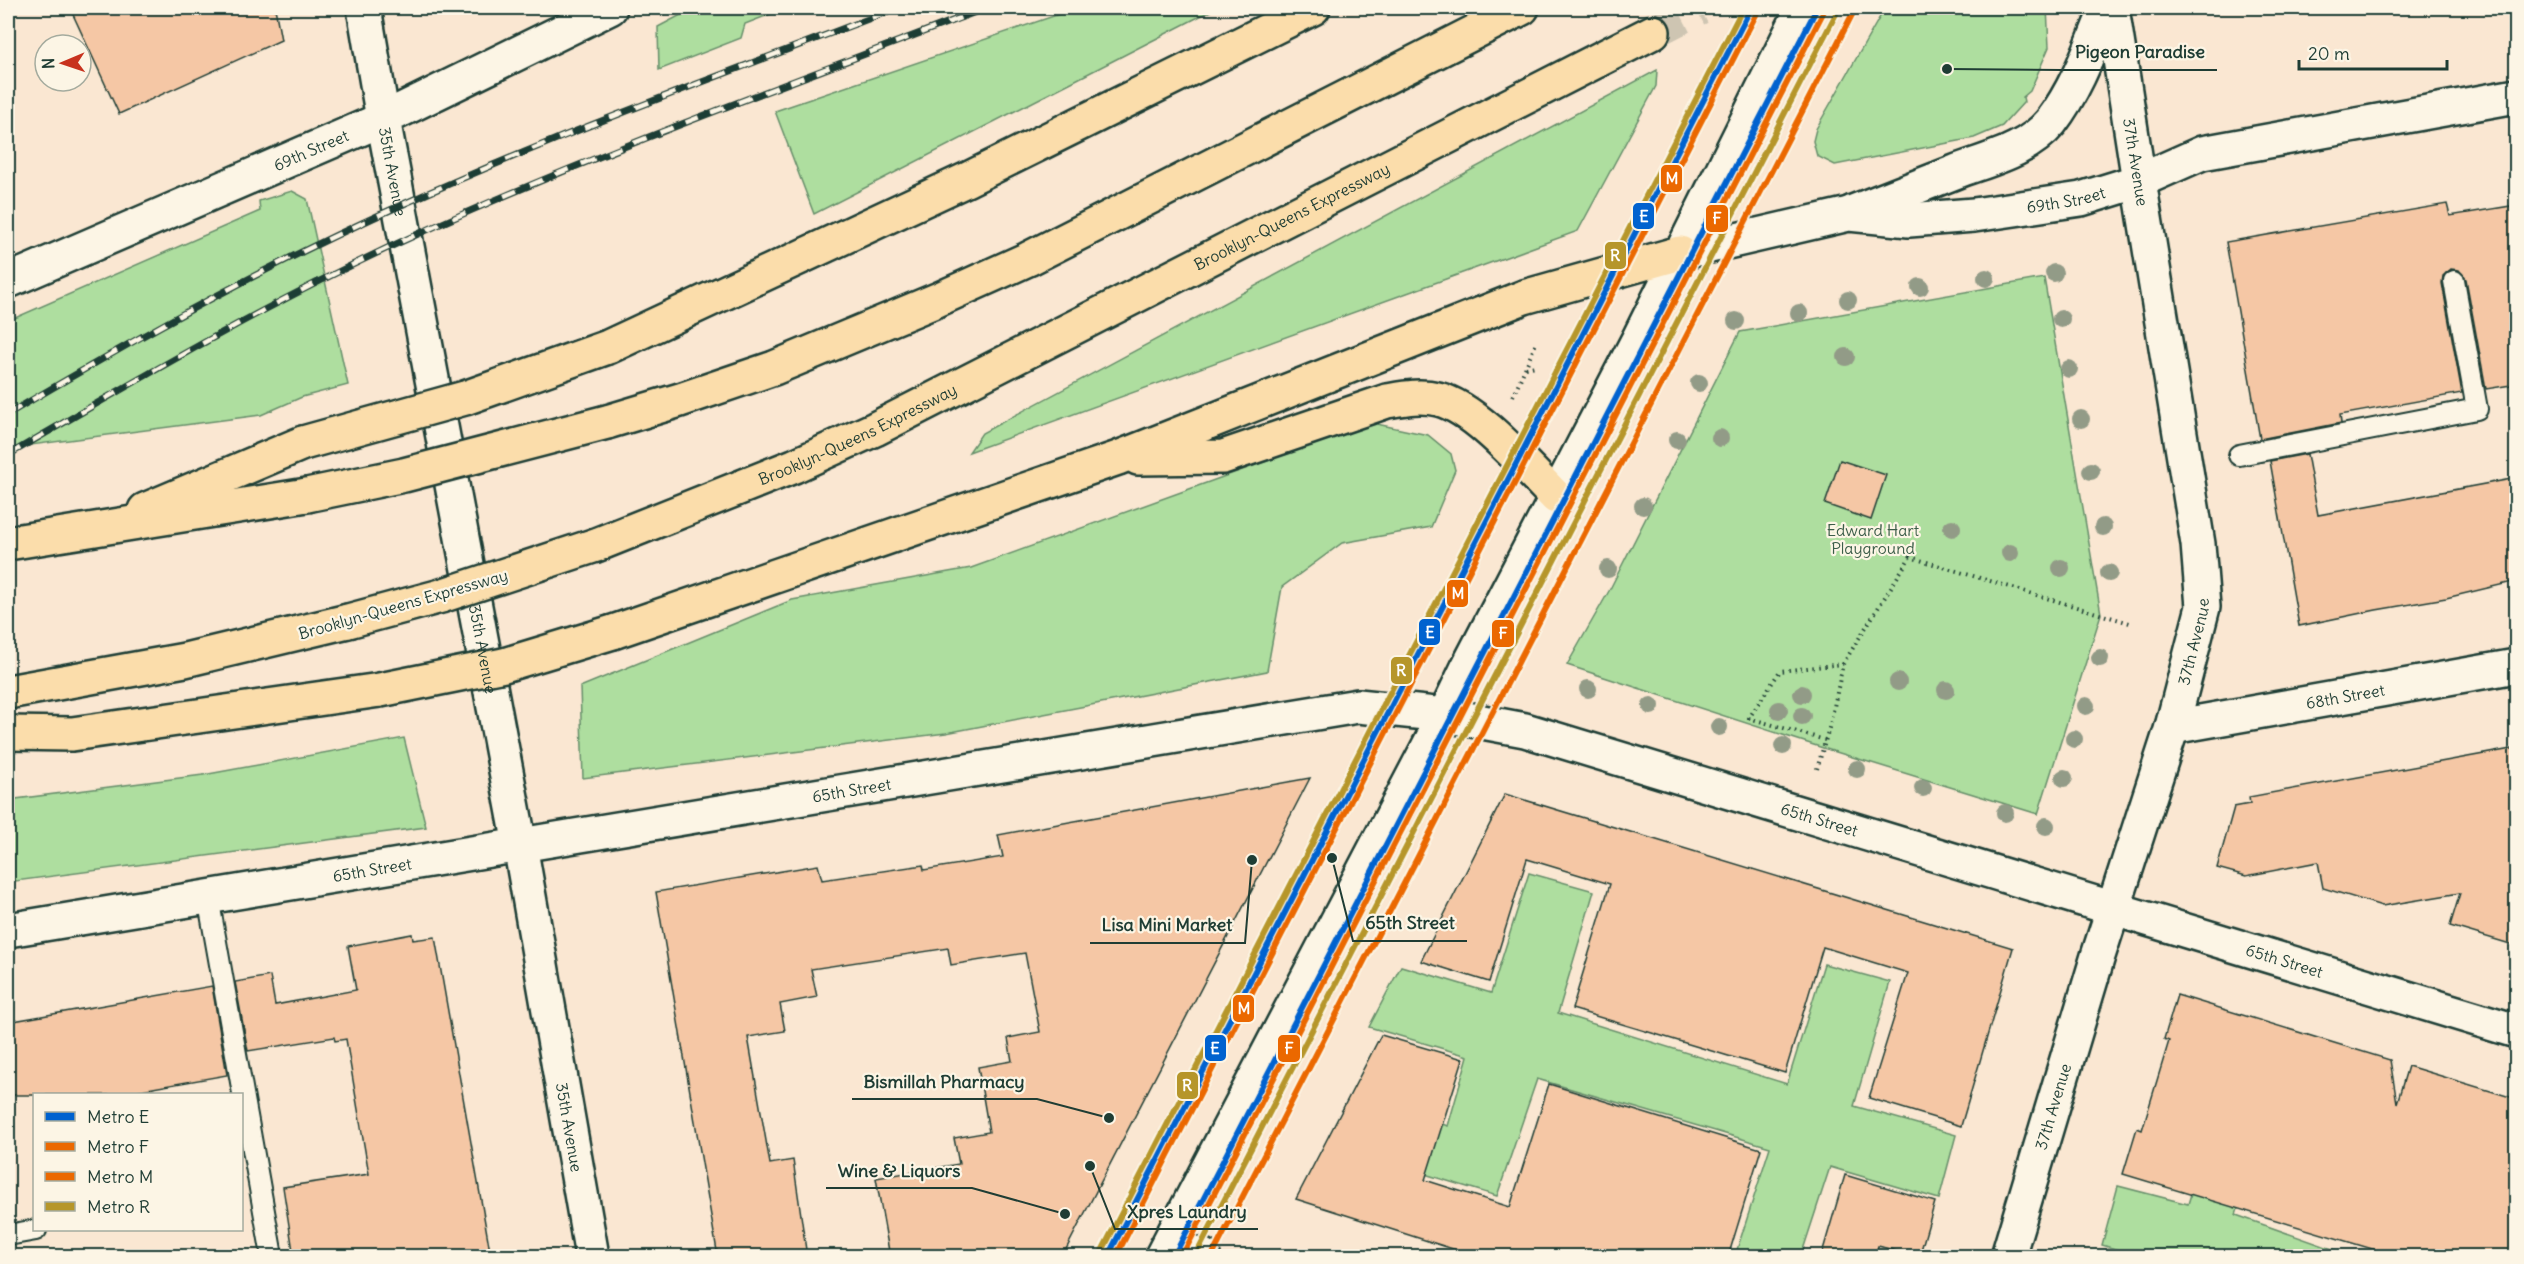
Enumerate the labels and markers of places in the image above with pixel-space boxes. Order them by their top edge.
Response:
callout: Pigeon Paradise [2063,34,2217,70]
callout: 65th Street [1353,905,1467,941]
callout: Lisa Mini Market [1090,907,1245,943]
callout: Bismillah Pharmacy [852,1063,1037,1099]
callout: Wine & Liquors [826,1152,972,1188]
callout: Xpres Laundry [1115,1193,1258,1229]

